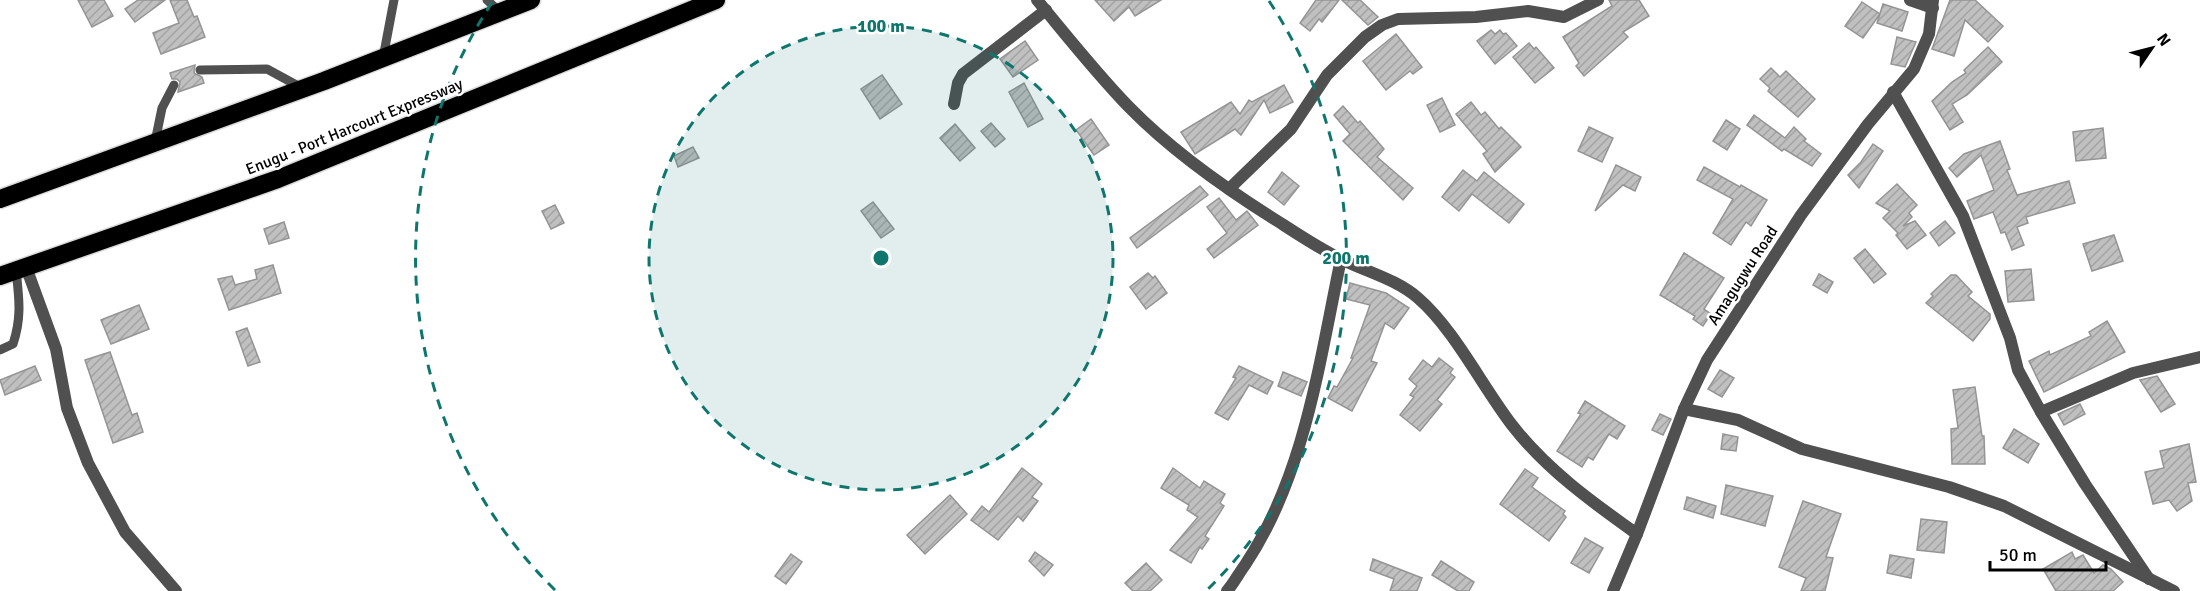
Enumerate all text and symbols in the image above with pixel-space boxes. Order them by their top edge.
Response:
text: 100 m [857,15,905,37]
north arrow [2122,18,2182,78]
text: N [2152,30,2175,50]
street label: Enugu - Port Harcourt Expressway [243,74,466,180]
street label: Amagugwu Road [1703,222,1782,329]
text: 200 m [1322,247,1370,269]
centre of rings [871,248,891,268]
scale bar [1990,534,2106,572]
text: 50 m [1999,544,2037,566]

